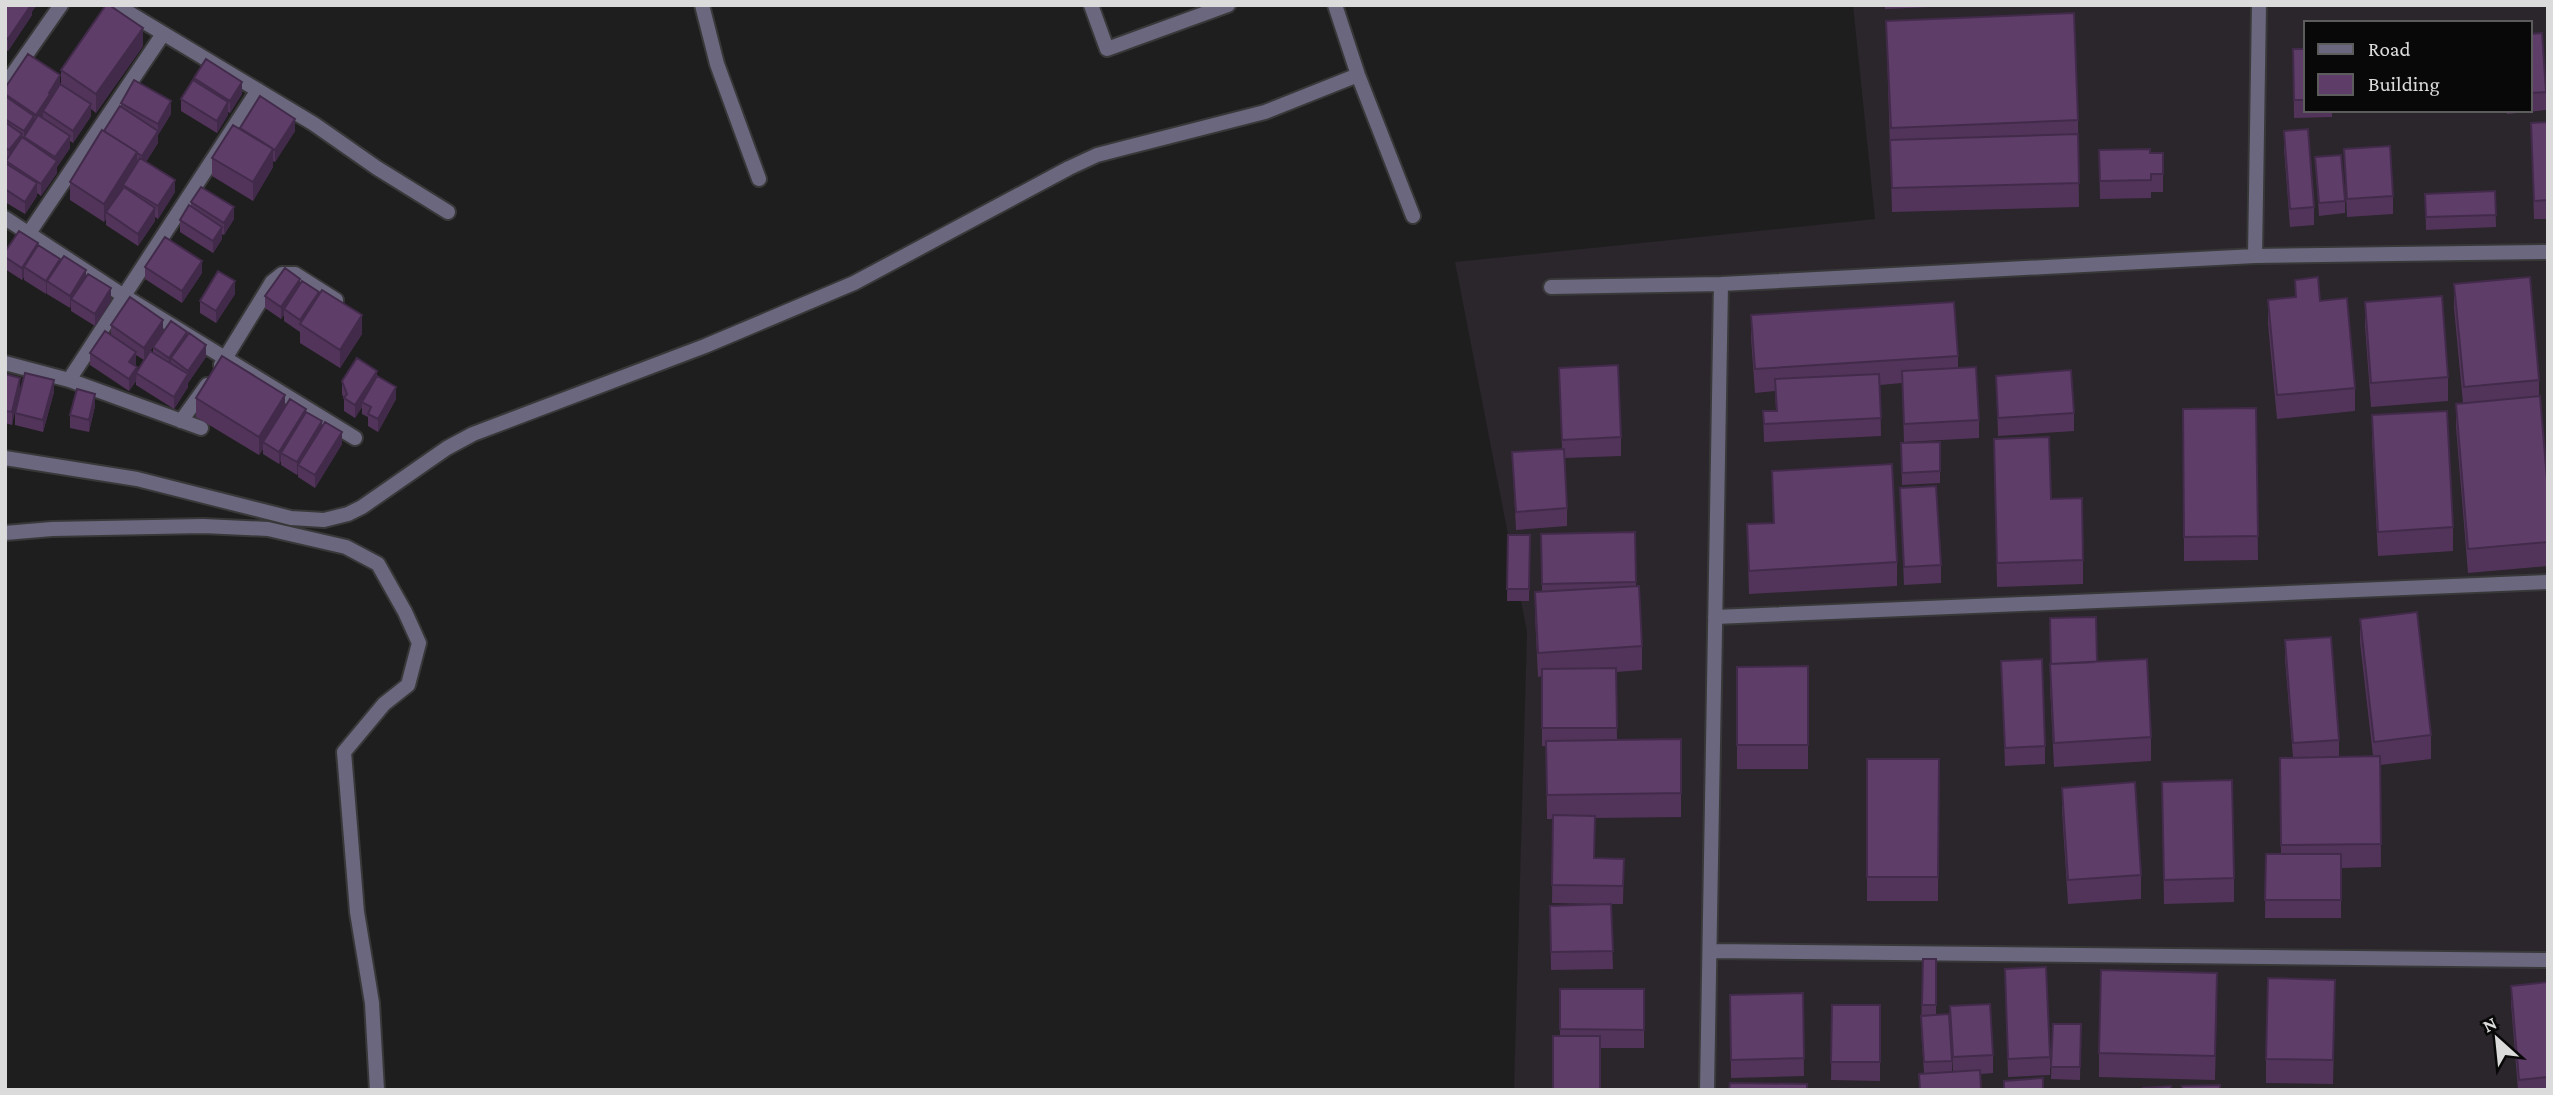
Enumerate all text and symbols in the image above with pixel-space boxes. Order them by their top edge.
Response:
legend [2304,21,2532,112]
text: Road [2368,37,2411,61]
text: Building [2368,72,2440,96]
north arrow [2462,1004,2532,1074]
text: N [2479,1012,2500,1037]

